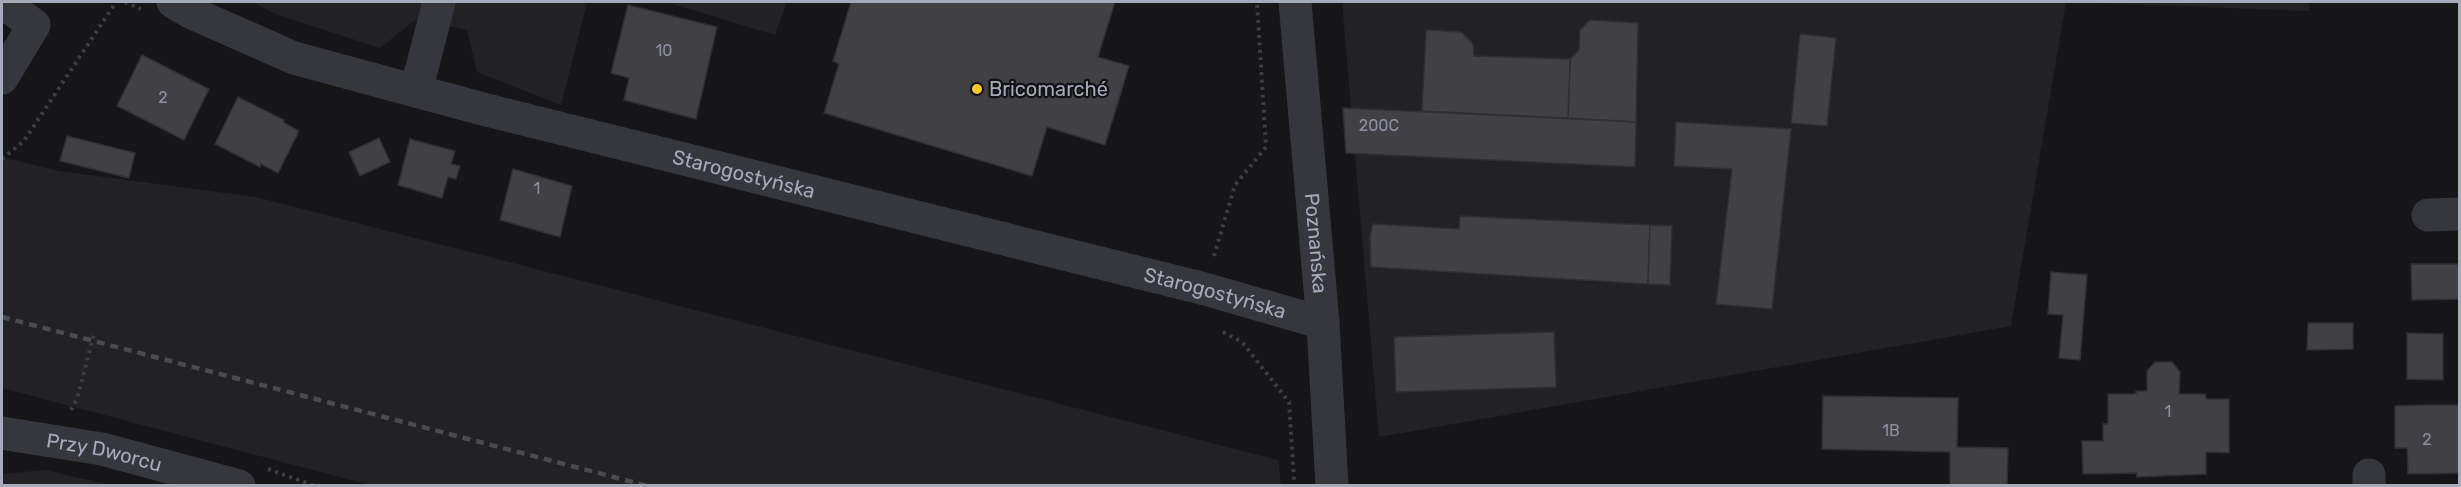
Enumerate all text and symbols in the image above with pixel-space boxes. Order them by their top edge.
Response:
house number: 10 [655,41,673,60]
place label: Bricomarché [989,77,1108,101]
marker: Bricomarché [970,82,984,96]
house number: 2 [158,88,168,107]
house number: 200C [1359,116,1399,135]
street label: Starogostyńska [670,145,818,203]
house number: 1 [534,179,540,198]
street label: Poznańska [1300,192,1332,294]
street label: Starogostyńska [1142,262,1289,324]
house number: 1 [2165,402,2171,421]
house number: 1B [1882,421,1900,440]
street label: Przy Dworcu [45,428,165,477]
house number: 2 [2422,430,2432,449]

